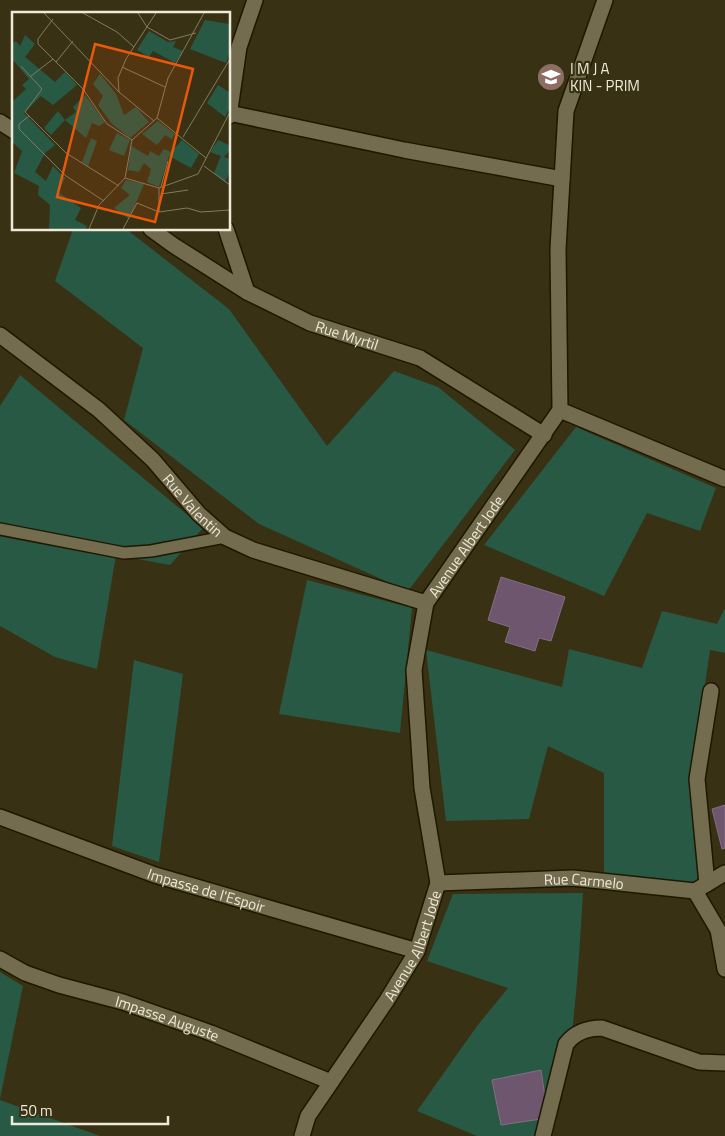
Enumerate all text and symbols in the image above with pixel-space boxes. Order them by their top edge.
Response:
inset map [12,12,230,230]
place label: I M J A KIN - PRIM [570,57,640,97]
school or university icon: I M J A KIN - PRIM [536,62,566,92]
street label: Rue Myrtil [313,314,382,356]
street label: Rue Valentin [157,468,228,542]
street label: Avenue Albert Jode [422,490,509,602]
street label: Impasse de l'Espoir [144,862,268,918]
street label: Rue Carmelo [543,866,625,895]
street label: Avenue Albert Jode [378,887,447,1005]
street label: Impasse Auguste [113,989,223,1047]
scale bar [12,1094,169,1126]
text: 50 m [20,1099,53,1122]

